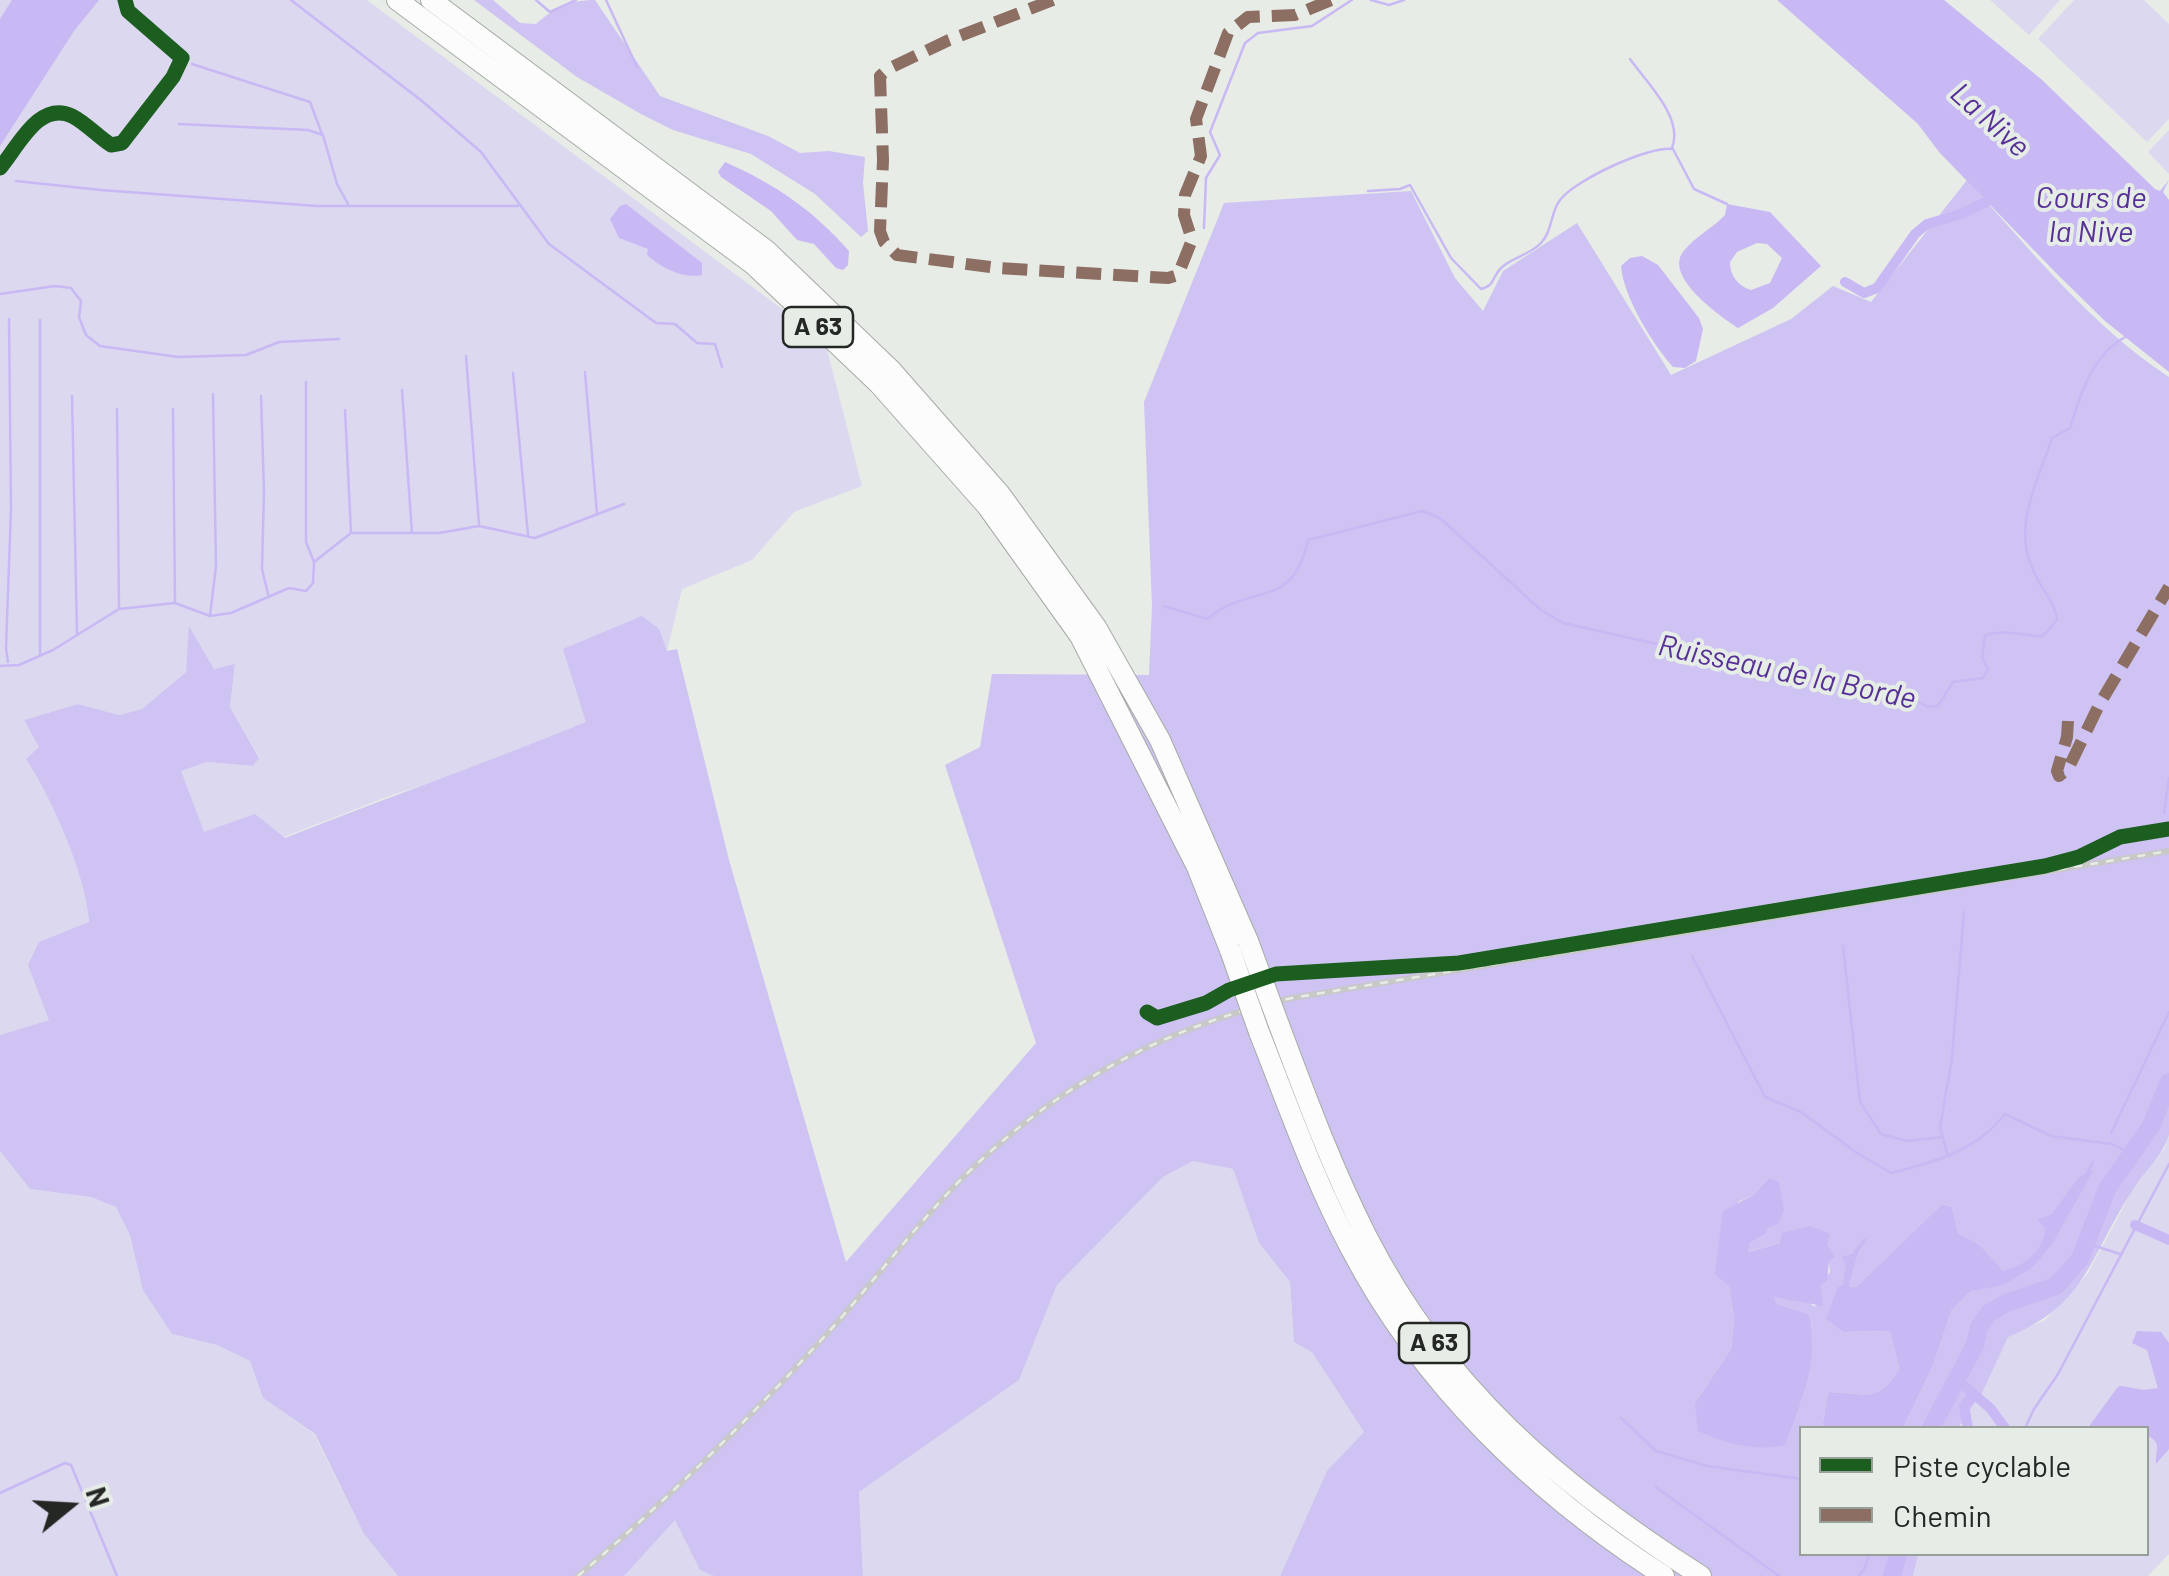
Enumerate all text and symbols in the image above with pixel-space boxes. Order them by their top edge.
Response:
water label: La Nive [1943,75,2037,165]
water label: Cours de la Nive [2036,180,2146,250]
road number: A 63 [783,307,853,347]
water label: Ruisseau de la Borde [1655,627,1919,717]
road number: A 63 [1399,1323,1469,1363]
legend [1799,1426,2149,1556]
text: Piste cyclable [1893,1447,2071,1483]
north arrow [20,1456,120,1556]
text: N [79,1483,118,1511]
text: Chemin [1893,1497,1992,1533]

